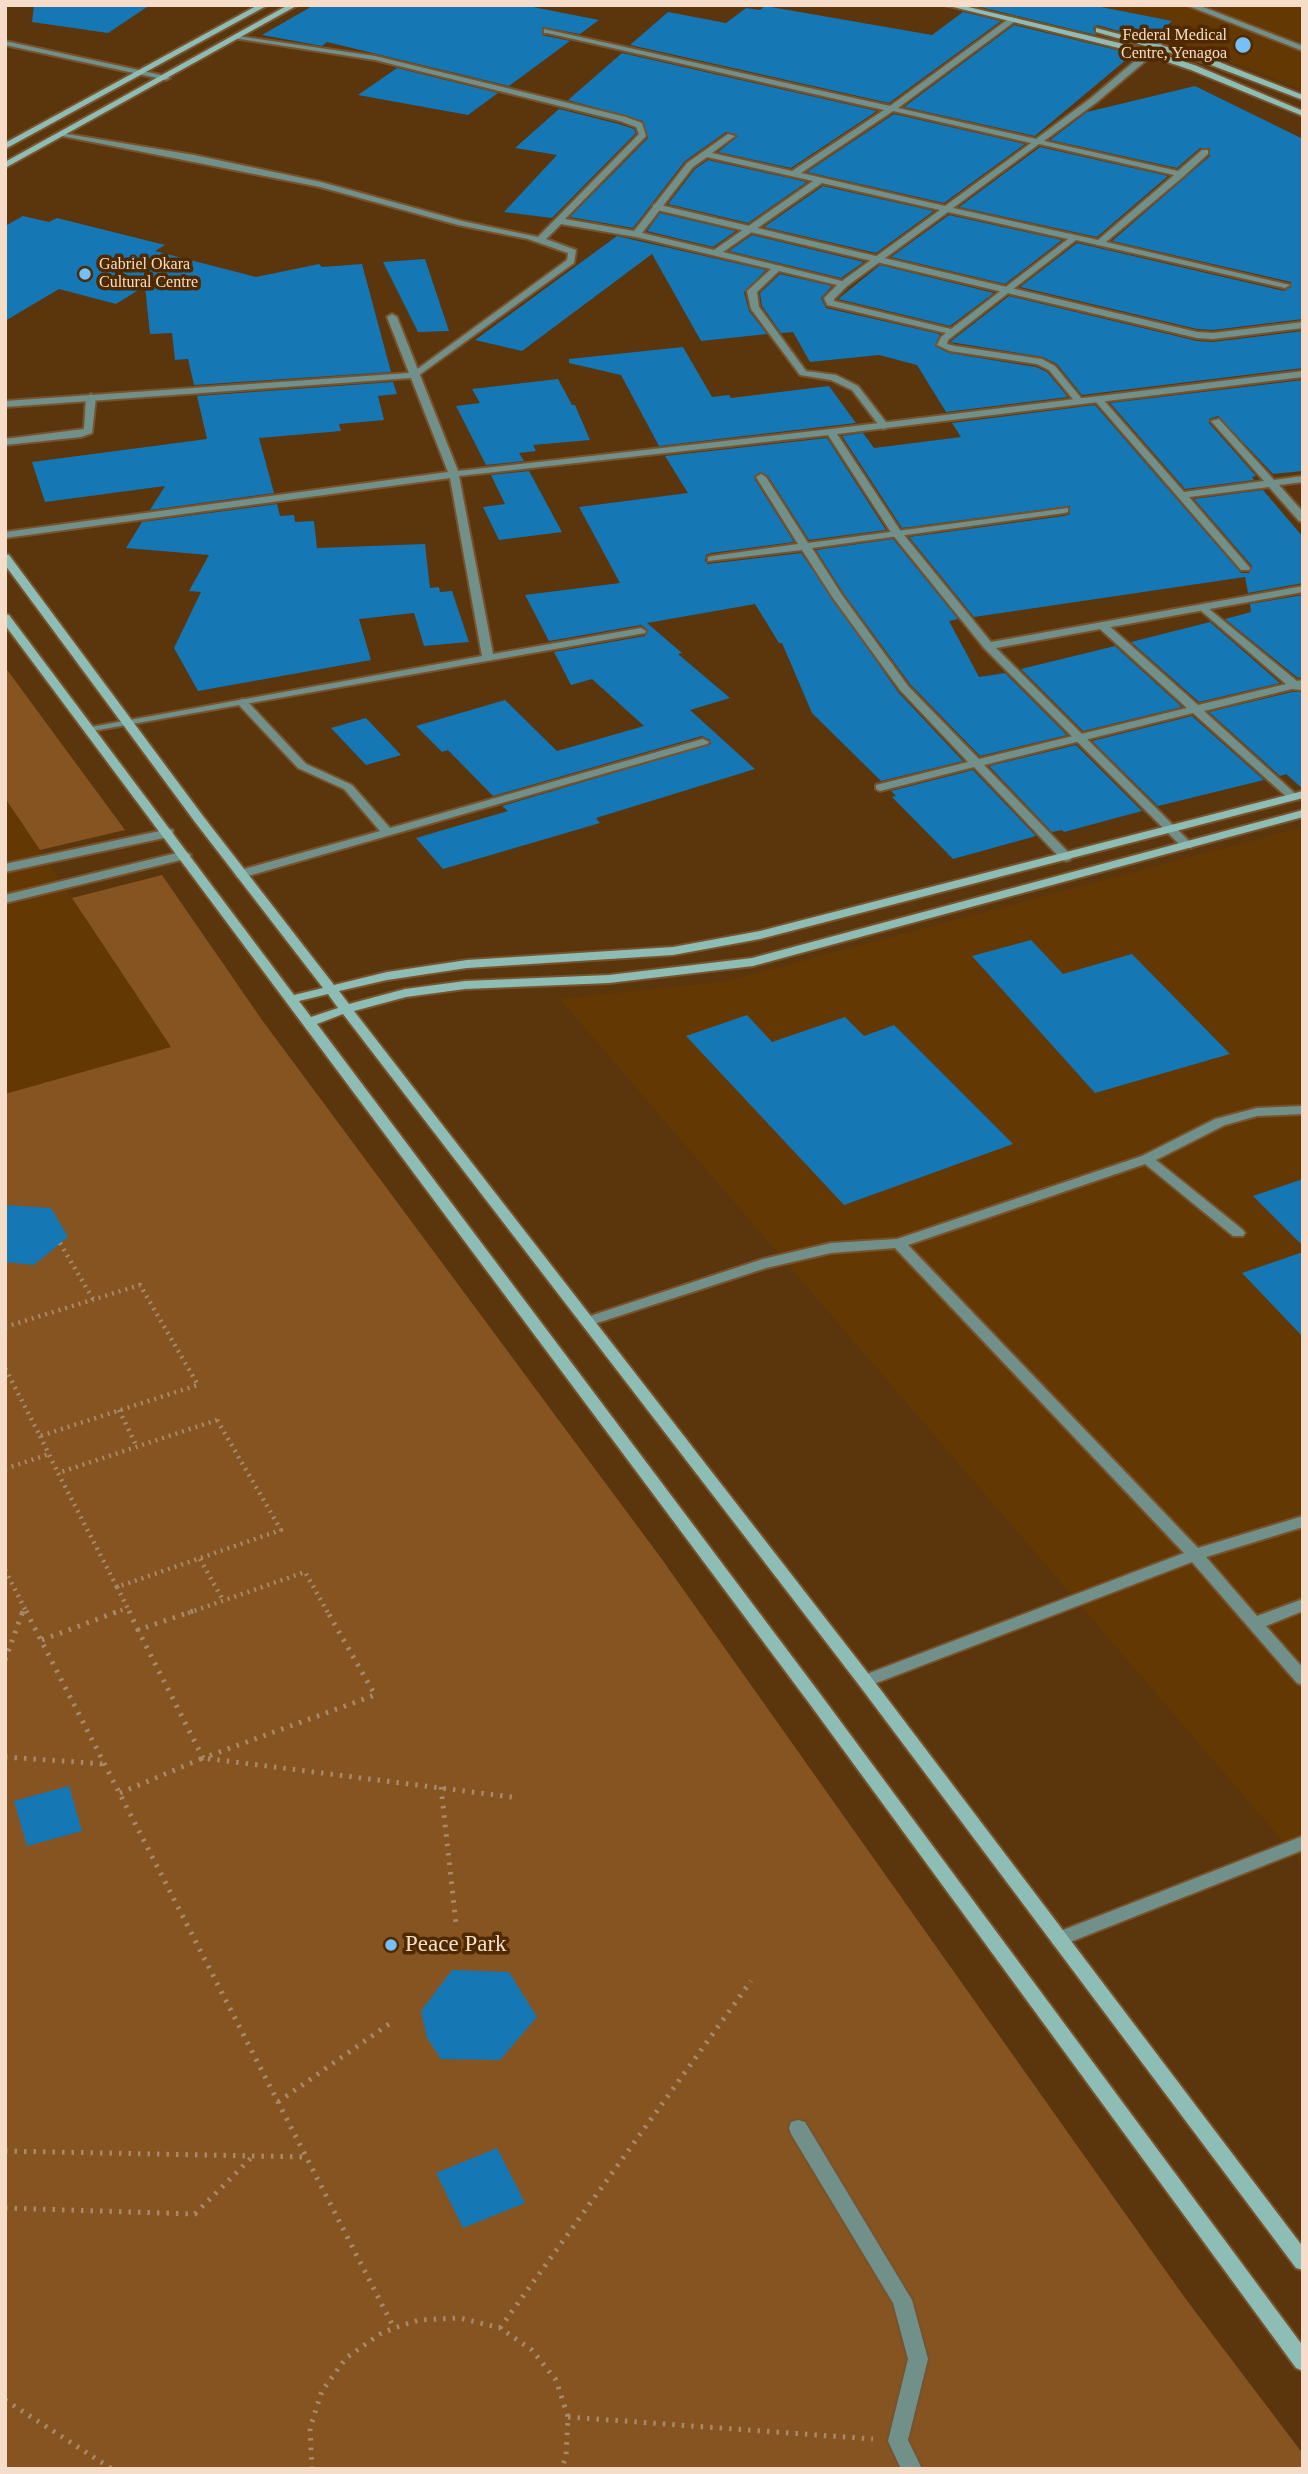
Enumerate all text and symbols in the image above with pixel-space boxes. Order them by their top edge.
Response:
place label: Federal Medical Centre, Yenagoa [1121,26,1227,64]
marker: Federal Medical Centre, Yenagoa [1233,35,1253,55]
place label: Gabriel Okara Cultural Centre [99,255,198,293]
marker: Gabriel Okara Cultural Centre [77,266,93,282]
place label: Peace Park [405,1931,507,1959]
marker: Peace Park [383,1937,399,1953]

